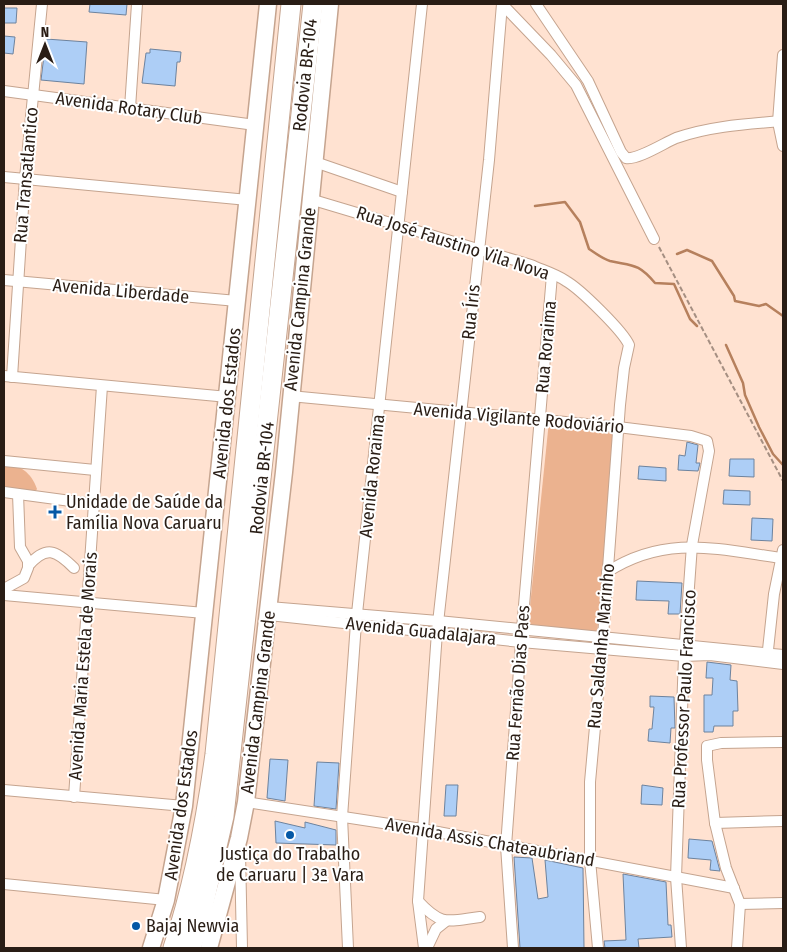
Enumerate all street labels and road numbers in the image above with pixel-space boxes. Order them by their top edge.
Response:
street label: Rodovia BR-104 [288,17,322,133]
street label: Avenida Rotary Club [54,87,204,129]
street label: Rua Transatlantico [9,106,43,244]
street label: Rua José Faustino Vila Nova [353,201,553,285]
street label: Avenida Campina Grande [279,206,321,392]
street label: Avenida Liberdade [52,274,190,308]
street label: Rua Íris [456,283,485,341]
street label: Rua Roraima [531,300,561,394]
street label: Avenida dos Estados [208,326,246,479]
street label: Avenida Vigilante Rodoviário [413,398,625,438]
street label: Avenida Roraima [355,413,389,539]
street label: Rodovia BR-104 [245,420,279,536]
street label: Avenida Maria Estela de Morais [64,551,102,781]
street label: Rua Saldanha Marinho [583,562,619,730]
street label: Rua Professor Paulo Francisco [667,589,701,809]
street label: Rua Fernão Dias Paes [502,604,534,762]
street label: Avenida Campina Grande [236,609,280,795]
street label: Avenida Guadalajara [345,612,497,650]
street label: Avenida dos Estados [160,728,202,882]
street label: Avenida Assis Chateaubriand [384,813,596,871]

